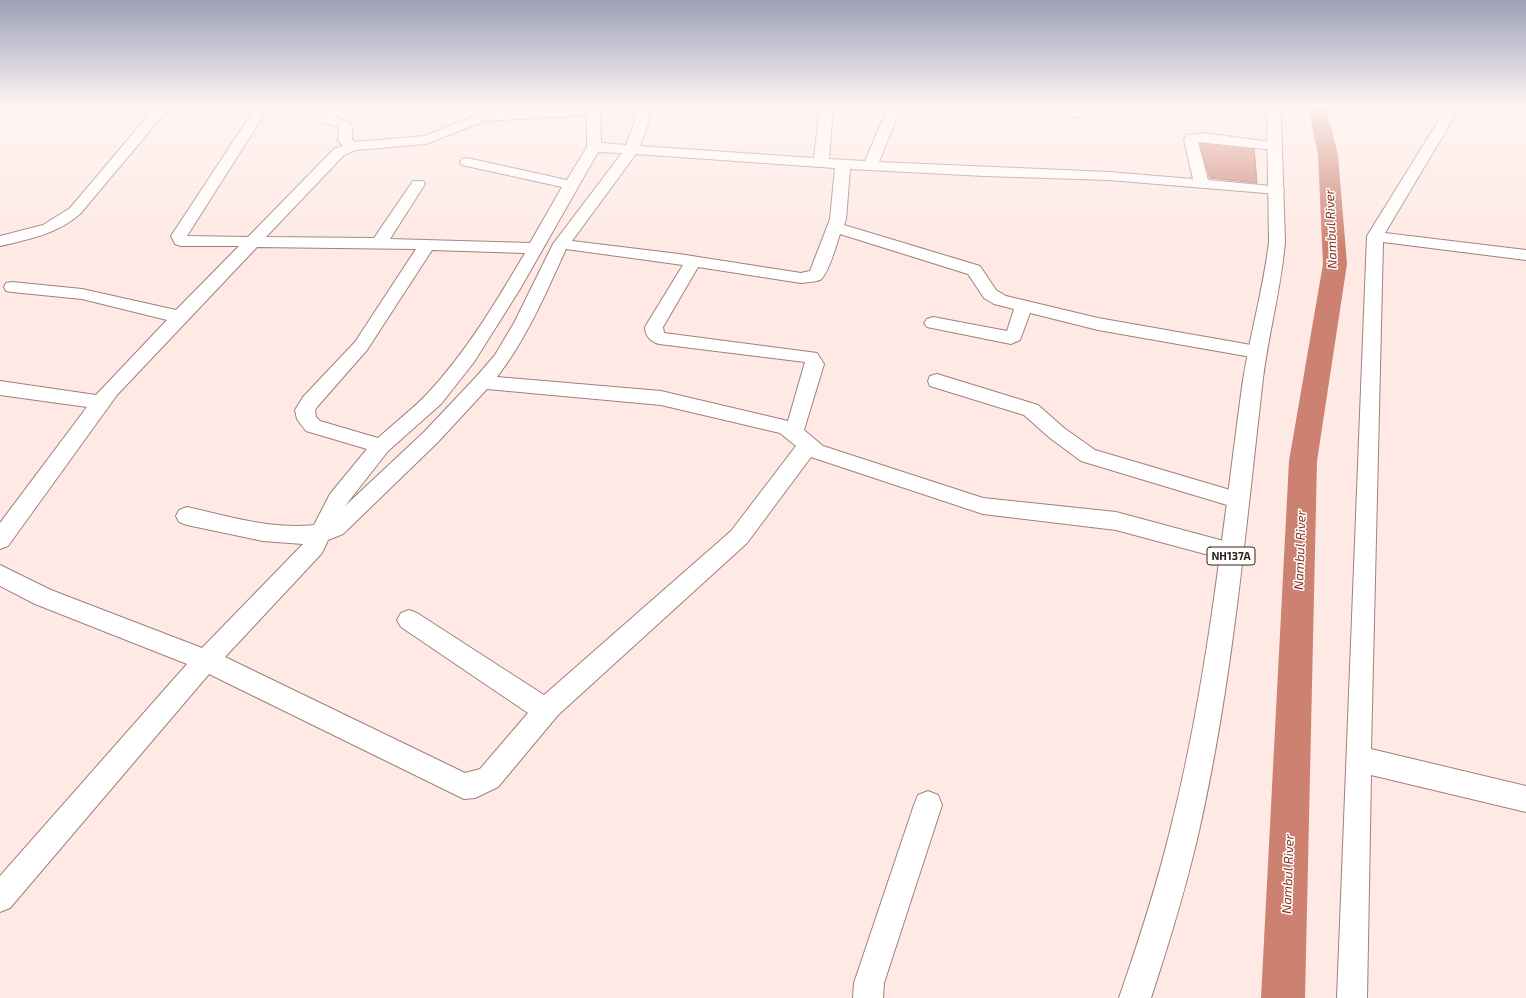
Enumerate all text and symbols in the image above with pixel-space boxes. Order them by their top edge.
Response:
water label: Nambul River [1322,189,1340,269]
water label: Nambul River [1291,510,1309,590]
road number: NH137A [1207,547,1255,565]
water label: Nambul River [1279,834,1297,914]

